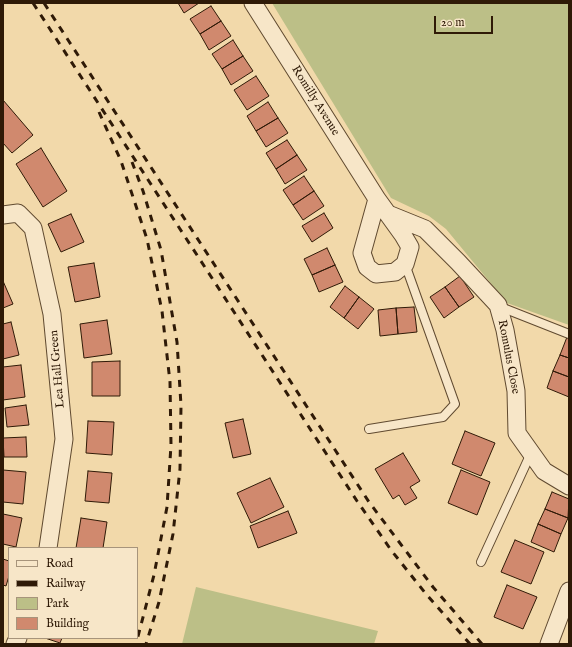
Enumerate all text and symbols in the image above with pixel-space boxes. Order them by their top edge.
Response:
scale bar [436,8,495,34]
text: 20 m [441,15,464,30]
street label: Romilly Avenue [288,63,342,139]
street label: Romulus Close [494,319,522,395]
street label: Lea Hall Green [47,330,69,408]
legend [8,547,138,639]
text: Road [46,556,73,571]
text: Railway [46,576,85,591]
text: Park [46,596,69,611]
text: Building [46,616,89,631]

